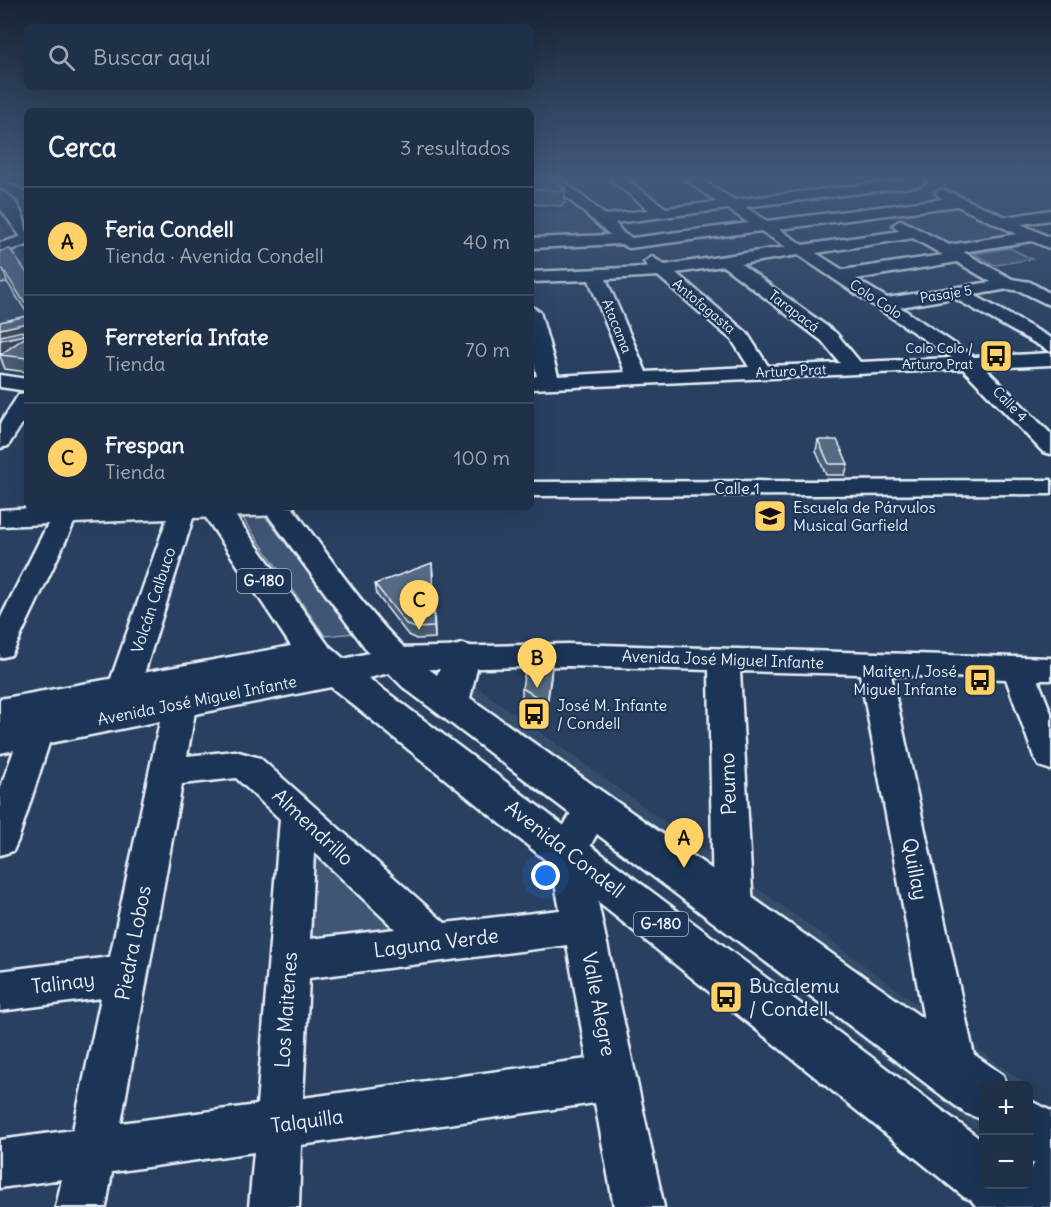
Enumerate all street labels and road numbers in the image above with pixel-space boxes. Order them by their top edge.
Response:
street label: Antofagasta [669,274,739,338]
street label: Colo Colo [846,275,906,323]
street label: Pasaje 5 [919,281,973,307]
street label: Tarapacá [765,286,823,336]
street label: Atacama [598,296,636,356]
street label: Arturo Prat [755,360,827,382]
street label: Calle 4 [989,383,1031,425]
street label: Calle 1 [714,478,760,498]
street label: Volcán Calbuco [126,544,180,656]
road number: G-180 [237,569,291,593]
street label: Avenida José Miguel Infante [622,645,824,673]
street label: Avenida José Miguel Infante [96,671,298,729]
street label: Peumo [714,752,741,816]
street label: Almendrillo [268,783,359,870]
street label: Avenida Condell [501,794,630,903]
street label: Quillay [897,836,934,902]
street label: Piedra Lobos [109,883,156,1002]
road number: G-180 [634,912,688,936]
street label: Laguna Verde [372,922,500,963]
street label: Valle Alegre [577,950,622,1058]
street label: Los Maitenes [269,951,302,1069]
street label: Talinay [30,966,96,999]
street label: Talquilla [269,1103,345,1138]

